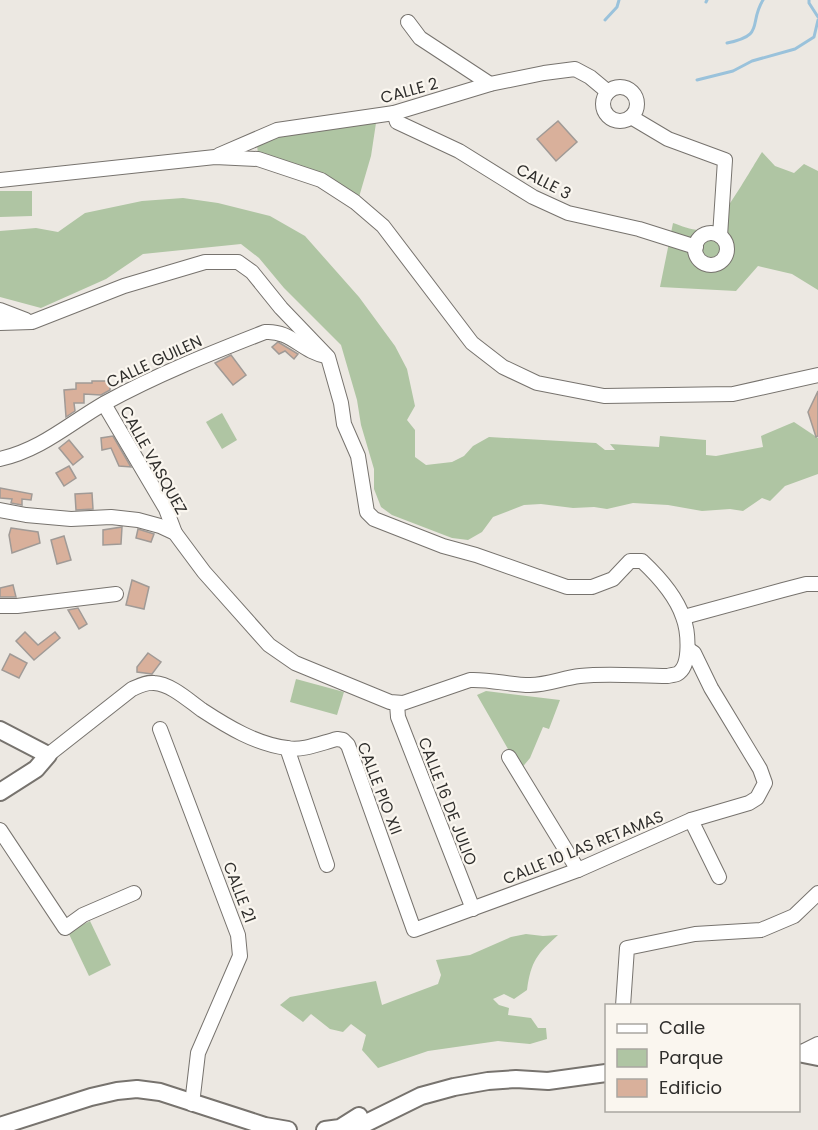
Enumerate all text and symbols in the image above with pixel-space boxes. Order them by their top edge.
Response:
street label: CALLE 2 [378,72,440,109]
street label: CALLE 3 [512,158,575,205]
street label: CALLE GUILEN [103,329,206,394]
street label: CALLE VASQUEZ [114,402,193,519]
street label: CALLE 16 DE JULIO [413,734,483,869]
street label: CALLE PIO XII [351,739,408,838]
street label: CALLE 10 LAS RETAMAS [499,805,667,890]
street label: CALLE 21 [217,858,262,926]
legend [605,1004,800,1112]
text: Calle [659,1015,705,1040]
text: Parque [659,1045,723,1070]
text: Edificio [659,1075,722,1100]

